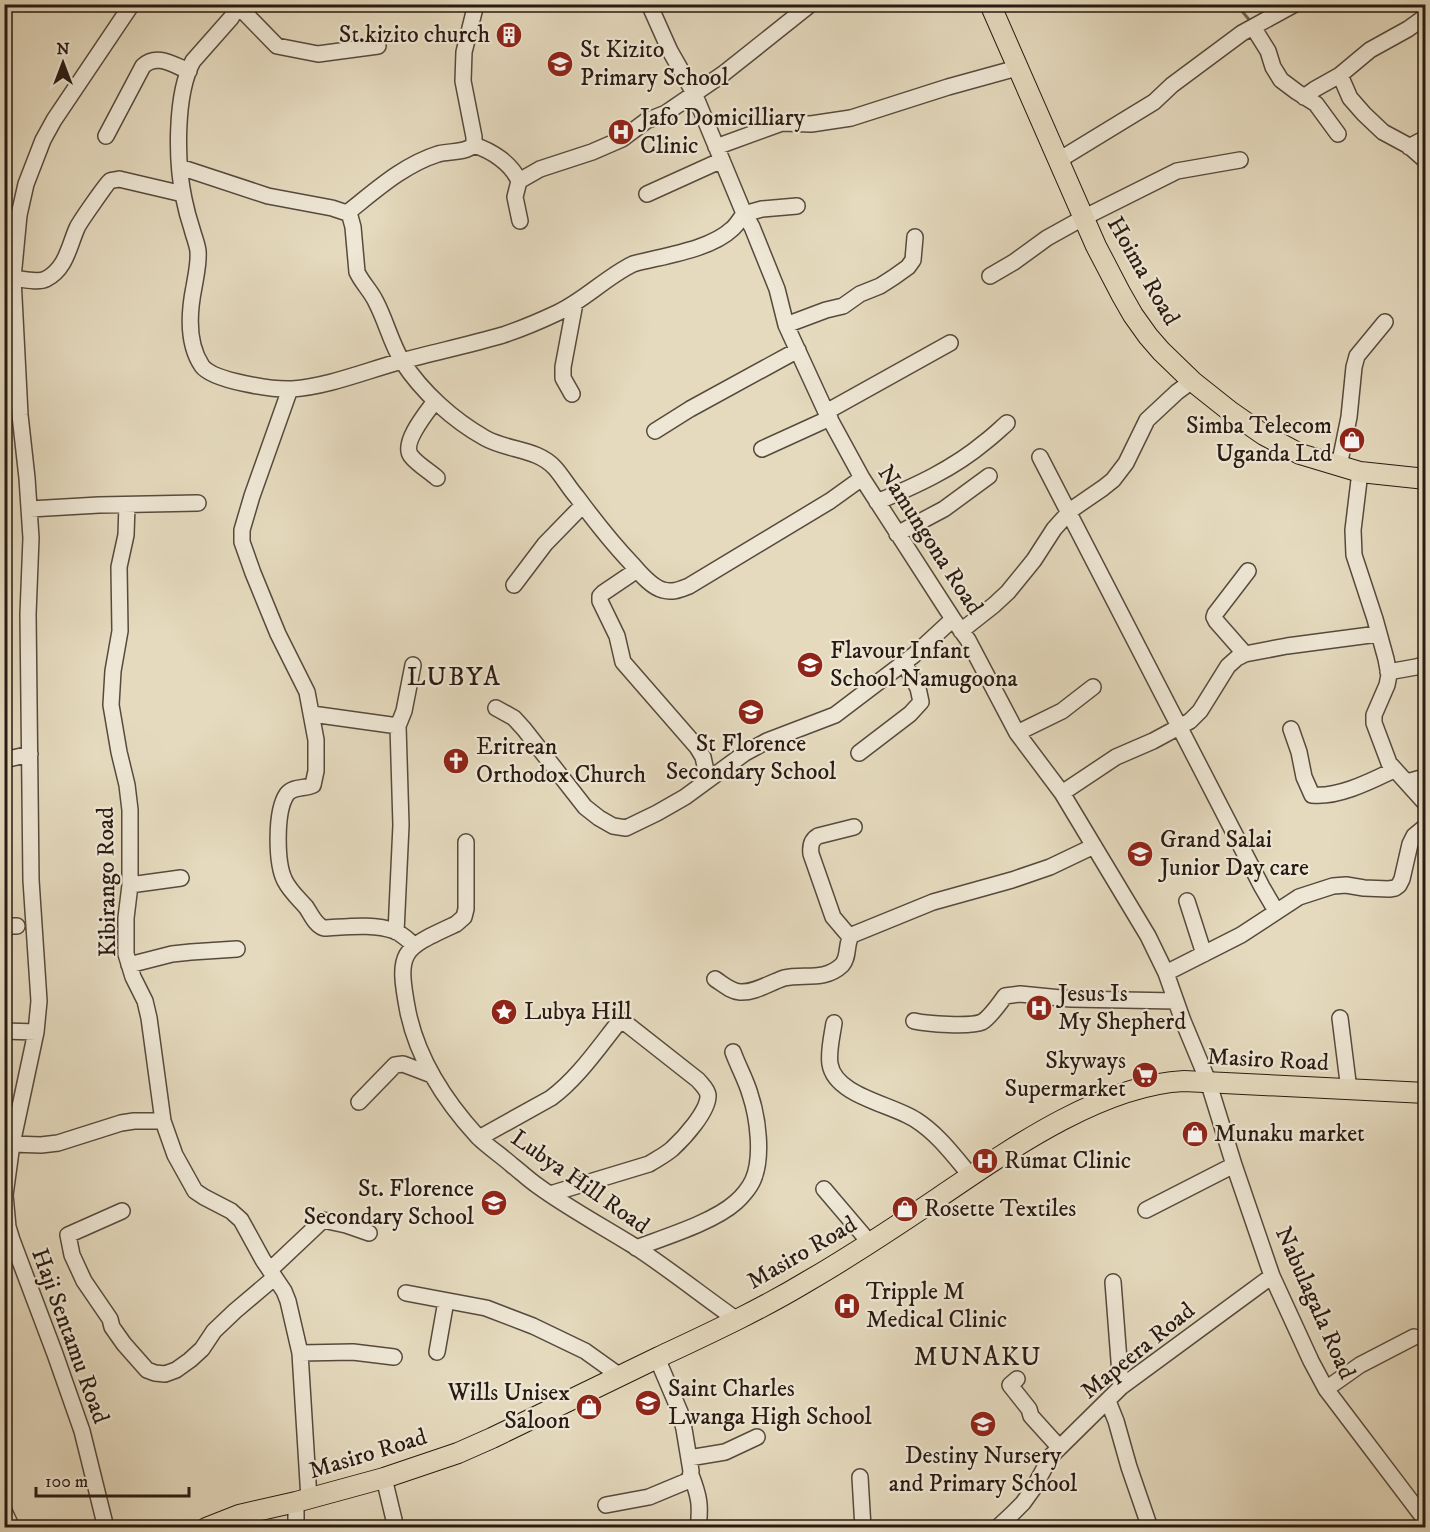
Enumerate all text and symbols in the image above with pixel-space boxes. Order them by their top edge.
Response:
place label: St.kizito church [339,20,490,50]
building icon: St.kizito church [494,20,524,50]
north arrow [33,33,93,93]
place label: St Kizito Primary School [580,35,729,93]
text: N [56,39,70,59]
school or university icon: St Kizito Primary School [545,49,575,79]
place label: Jafo Domicilliary Clinic [638,103,806,161]
hospital icon: Jafo Domicilliary Clinic [606,117,636,147]
street label: Hoima Road [1100,211,1186,331]
place label: Simba Telecom Uganda Ltd [1186,411,1332,469]
shop icon: Simba Telecom Uganda Ltd [1337,425,1367,455]
street label: Namungona Road [870,460,990,620]
place label: Flavour Infant School Namugoona [830,636,1018,694]
school or university icon: Flavour Infant School Namugoona [795,650,825,680]
district label: LUBYA [407,661,501,694]
school or university icon: St Florence Secondary School [736,697,766,727]
place label: St Florence Secondary School [666,729,837,787]
place label: Eritrean Orthodox Church [476,732,647,790]
church icon: Eritrean Orthodox Church [441,746,471,776]
street label: Kibirango Road [91,807,123,957]
place label: Grand Salai Junior Day care [1158,825,1309,883]
school or university icon: Grand Salai Junior Day care [1125,839,1155,869]
place label: Jesus Is My Shepherd [1056,979,1186,1037]
hospital icon: Jesus Is My Shepherd [1024,993,1054,1023]
place icon: Lubya Hill [489,997,519,1027]
place label: Lubya Hill [524,997,632,1027]
street label: Masiro Road [1206,1042,1330,1078]
place label: Skyways Supermarket [1005,1046,1126,1104]
supermarket icon: Skyways Supermarket [1130,1060,1160,1090]
shop icon: Munaku market [1180,1119,1210,1149]
place label: Munaku market [1214,1119,1365,1149]
street label: Lubya Hill Road [505,1123,655,1241]
hospital icon: Rumat Clinic [970,1146,1000,1176]
place label: Rumat Clinic [1004,1146,1131,1176]
place label: St. Florence Secondary School [303,1174,475,1232]
school or university icon: St. Florence Secondary School [479,1188,509,1218]
shop icon: Rosette Textiles [890,1194,920,1224]
place label: Rosette Textiles [924,1194,1076,1224]
street label: Masiro Road [742,1210,862,1296]
street label: Nabulagala Road [1268,1222,1362,1384]
street label: Haji Sentamu Road [24,1244,116,1428]
place label: Tripple M Medical Clinic [866,1277,1007,1335]
hospital icon: Tripple M Medical Clinic [832,1291,862,1321]
street label: Mapeera Road [1075,1296,1201,1406]
district label: MUNAKU [914,1341,1042,1374]
place label: Saint Charles Lwanga High School [668,1374,873,1432]
place label: Wills Unisex Saloon [447,1378,570,1436]
school or university icon: Saint Charles Lwanga High School [633,1388,663,1418]
shop icon: Wills Unisex Saloon [574,1392,604,1422]
school or university icon: Destiny Nursery and Primary School [968,1409,998,1439]
street label: Masiro Road [305,1422,431,1486]
place label: Destiny Nursery and Primary School [889,1441,1078,1499]
scale bar [36,1460,189,1498]
text: 100 m [45,1471,88,1493]

